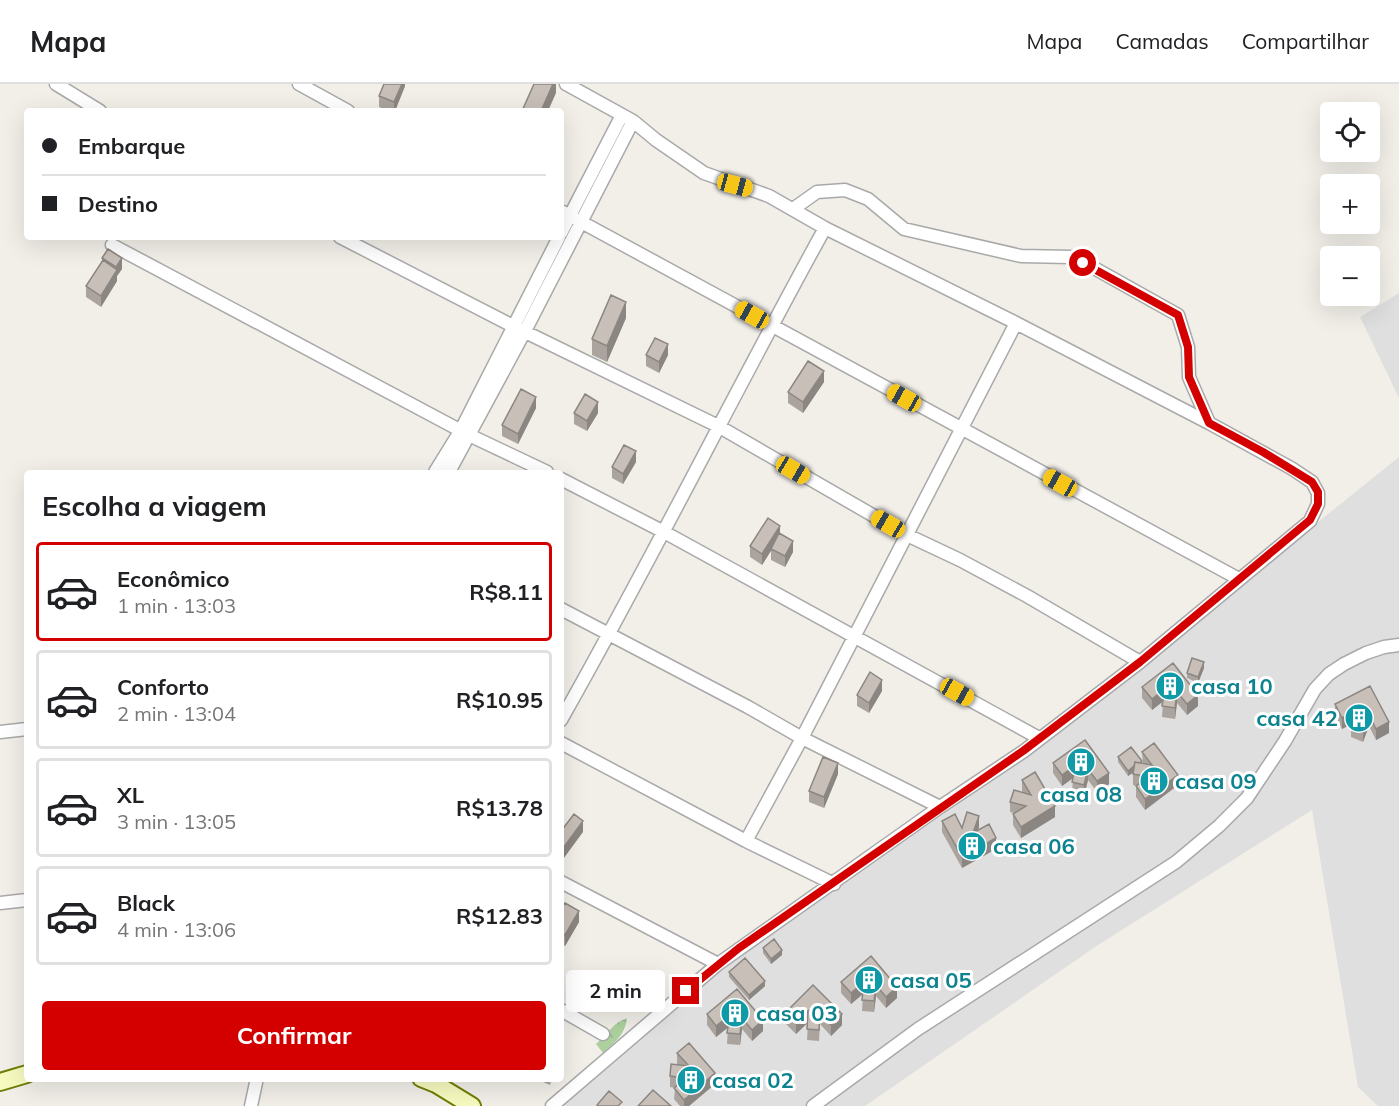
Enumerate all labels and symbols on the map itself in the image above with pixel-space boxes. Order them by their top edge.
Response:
car [715,172,755,198]
route start [1069,249,1096,276]
car [732,298,772,332]
car [884,381,924,415]
car [773,453,813,487]
car [1040,466,1080,500]
car [868,507,908,541]
building icon: casa 10 [1154,670,1186,702]
place label: casa 10 [1191,672,1273,700]
car [937,675,977,709]
building icon: casa 42 [1343,702,1375,734]
place label: casa 42 [1256,704,1338,732]
building icon: casa 08 [1065,746,1097,778]
building icon: casa 09 [1138,765,1170,797]
place label: casa 09 [1175,767,1257,795]
place label: casa 08 [1040,780,1122,808]
building icon: casa 06 [956,830,988,862]
place label: casa 06 [993,832,1075,860]
building icon: casa 05 [853,964,885,996]
place label: casa 05 [890,966,972,994]
callout: 2 min [566,970,665,1012]
route end [672,977,699,1004]
building icon: casa 03 [719,997,751,1029]
place label: casa 03 [756,999,838,1027]
building icon: casa 02 [675,1064,707,1096]
place label: casa 02 [712,1066,794,1094]

